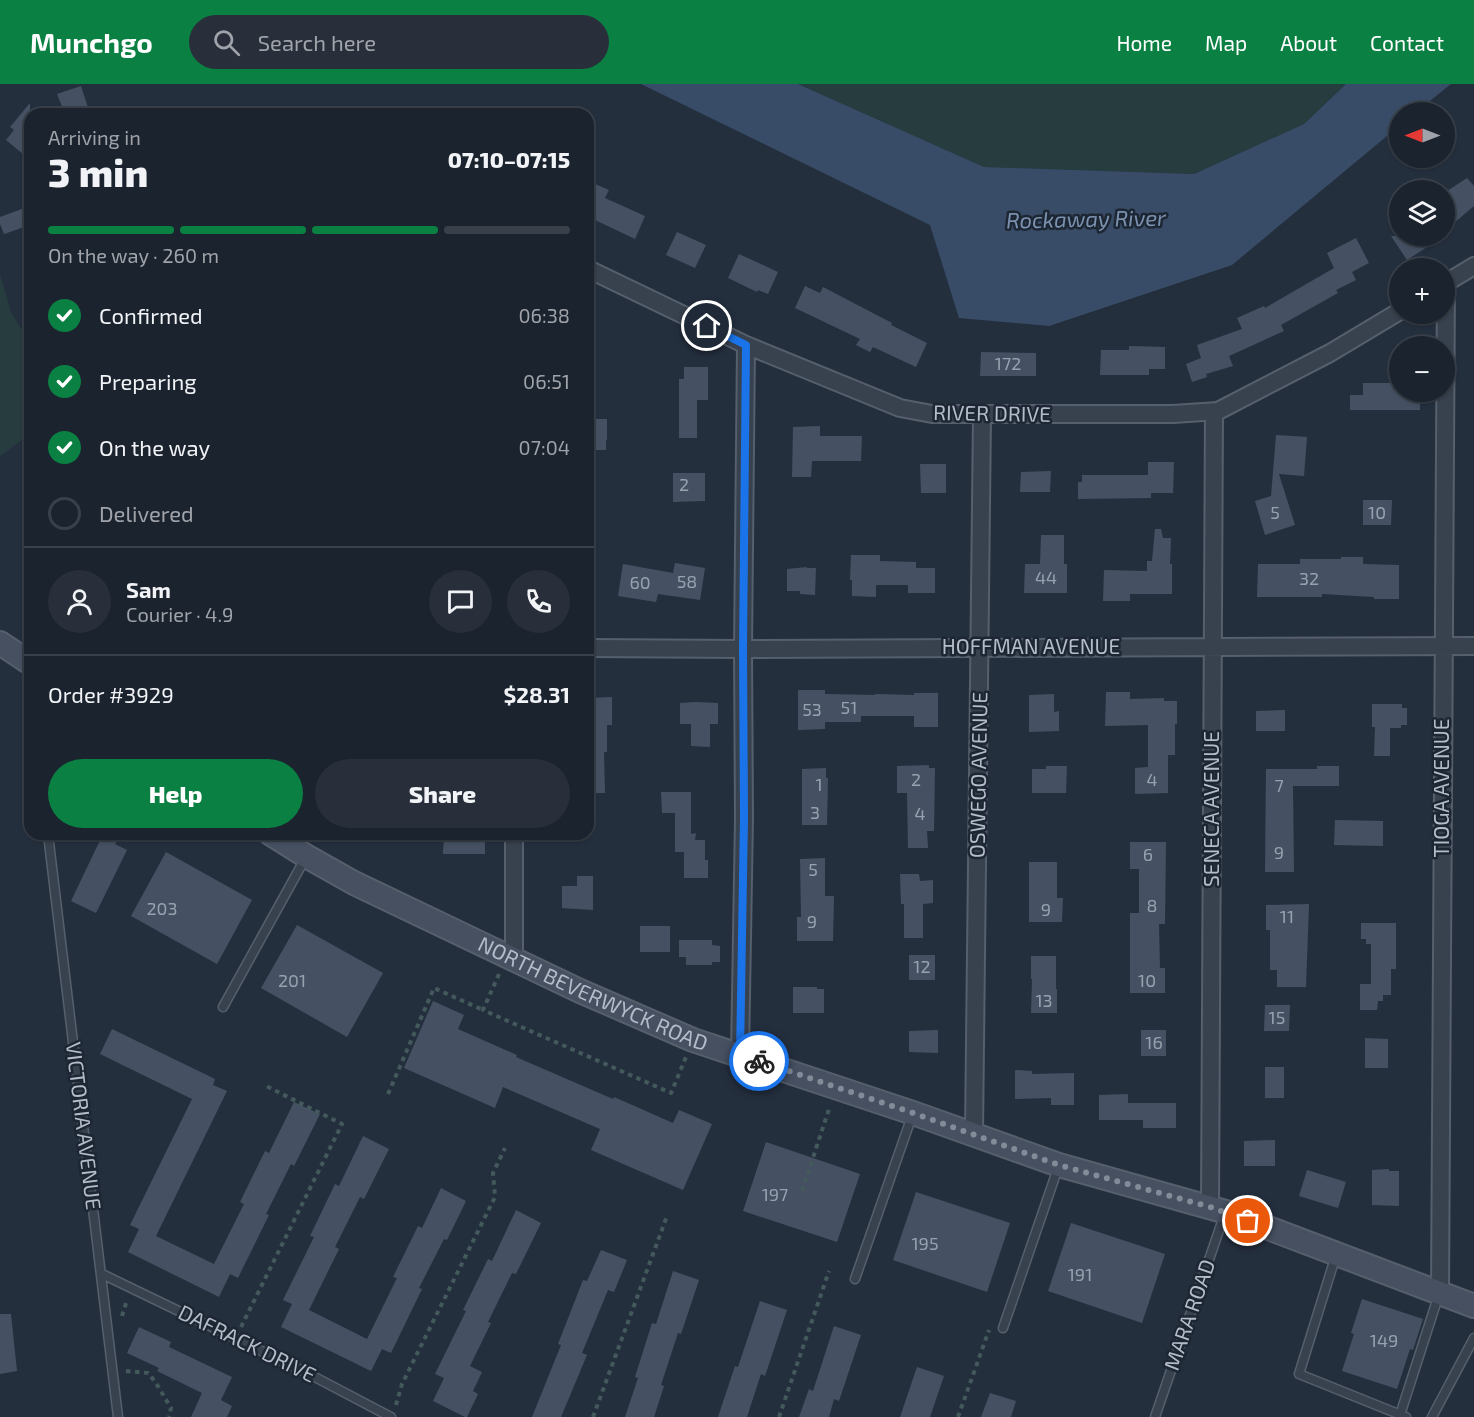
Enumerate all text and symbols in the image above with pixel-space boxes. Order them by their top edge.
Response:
search box [189,15,609,69]
text: Munchgo [30,25,153,59]
icon: search [210,26,243,59]
text: Search here [258,29,376,55]
text: Home [1116,30,1172,55]
text: Map [1205,30,1247,55]
text: About [1280,30,1337,55]
text: Contact [1370,30,1444,55]
north arrow [1389,102,1455,168]
map controls [1389,102,1455,402]
text: Arriving in [48,125,141,149]
text: 07:10–07:15 [448,146,570,172]
text: 3 min [48,148,148,195]
button: layers [1389,180,1455,246]
water label: Rockaway River [1006,204,1167,233]
text: On the way · 260 m [48,243,219,267]
button: + [1389,258,1455,324]
icon: check [48,299,81,332]
pin [681,300,732,351]
text: Confirmed [99,302,203,328]
text: 06:38 [519,303,570,327]
icon: home [690,309,723,342]
button: − [1389,336,1455,402]
house number: 172 [995,352,1021,374]
icon: check [48,365,81,398]
text: Preparing [99,368,197,394]
text: 06:51 [523,369,570,393]
street label: RIVER DRIVE [933,399,1051,426]
icon: check [48,431,81,464]
text: On the way [99,434,210,460]
text: 07:04 [519,435,570,459]
house number: 2 [679,473,689,495]
text: Delivered [99,500,194,526]
house number: 5 [1270,501,1280,523]
house number: 10 [1368,501,1386,523]
house number: 44 [1035,566,1057,588]
house number: 32 [1299,567,1319,589]
button: person [48,570,111,633]
button: chat [429,570,492,633]
button: phone [507,570,570,633]
house number: 58 [677,570,697,592]
house number: 60 [629,571,651,593]
text: Sam [126,576,171,602]
text: Courier · 4.9 [126,602,233,626]
street label: HOFFMAN AVENUE [942,633,1120,658]
text: Order #3929 [48,681,174,707]
text: $28.31 [503,681,570,707]
street label: OSWEGO AVENUE [964,692,991,858]
house number: 51 [841,696,857,718]
house number: 53 [802,698,822,720]
street label: TIOGA AVENUE [1428,718,1453,858]
street label: SENECA AVENUE [1198,731,1223,887]
button: Help [48,759,303,828]
button: Share [315,759,570,828]
house number: 2 [911,768,921,790]
house number: 4 [1146,768,1158,790]
house number: 1 [815,773,823,795]
house number: 7 [1274,774,1284,796]
house number: 3 [810,801,820,823]
house number: 4 [914,802,926,824]
house number: 9 [1274,841,1284,863]
house number: 6 [1143,843,1153,865]
house number: 5 [808,858,818,880]
house number: 8 [1147,894,1157,916]
house number: 203 [147,897,177,919]
house number: 9 [1041,898,1051,920]
house number: 11 [1280,905,1294,927]
house number: 9 [807,910,817,932]
street label: NORTH BEVERWYCK ROAD [475,930,711,1055]
house number: 12 [913,955,931,977]
house number: 201 [278,969,306,991]
house number: 10 [1138,969,1156,991]
house number: 13 [1035,989,1053,1011]
house number: 15 [1269,1006,1285,1028]
courier [729,1031,789,1091]
house number: 16 [1145,1031,1163,1053]
street label: VICTORIA AVENUE [62,1040,107,1211]
icon: bike [743,1045,776,1078]
house number: 197 [762,1183,788,1205]
pin [1222,1195,1273,1246]
icon: bag [1231,1204,1264,1237]
house number: 195 [911,1232,939,1254]
street label: MARA ROAD [1158,1256,1219,1373]
house number: 191 [1068,1263,1092,1285]
street label: DAFRACK DRIVE [175,1299,321,1387]
house number: 149 [1370,1329,1398,1351]

